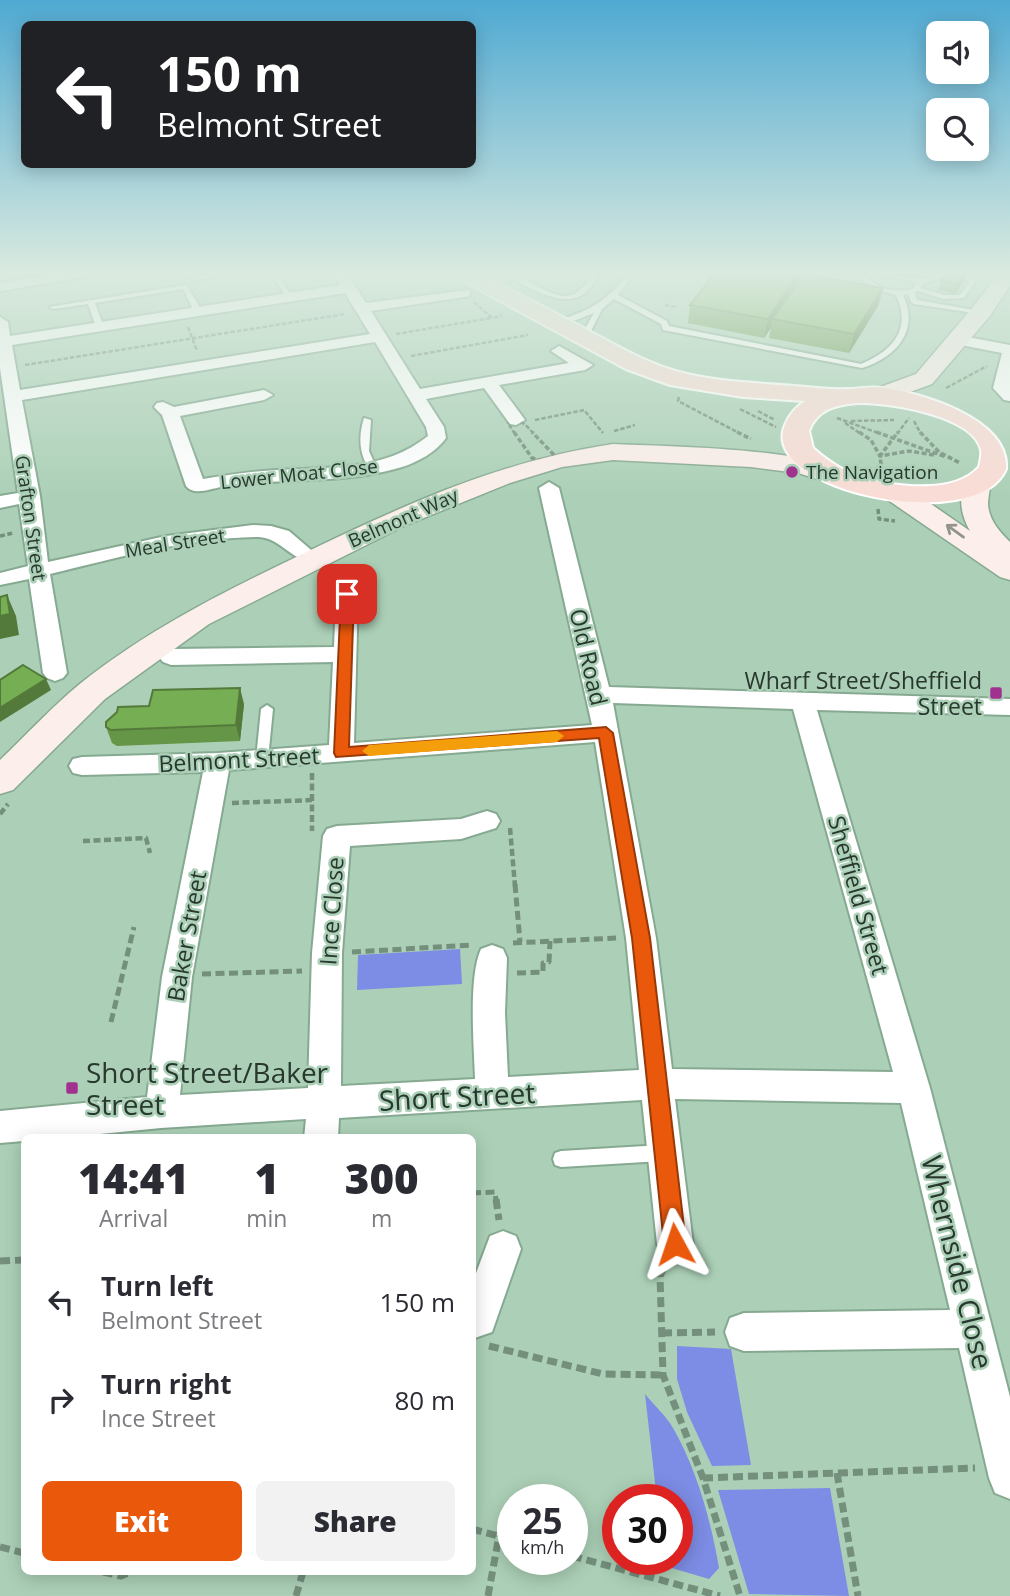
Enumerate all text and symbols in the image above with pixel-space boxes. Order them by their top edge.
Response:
map controls [926,21,989,161]
button: sound [926,21,989,84]
text: 150 m [157,40,302,106]
icon: left [42,49,133,140]
button: search [926,98,989,161]
text: Belmont Street [157,103,381,146]
street label: Lower Moat Close [219,453,379,495]
street label: Grafton Street [9,454,53,583]
place label: The Navigation [806,459,938,485]
marker: The Navigation [784,464,800,480]
street label: Belmont Way [344,482,463,554]
street label: Meal Street [123,522,227,564]
one-way arrow [946,524,965,539]
pin [317,564,377,624]
icon: arrive [328,575,366,613]
street label: Old Road [562,605,616,709]
place label: Wharf Street/Sheffield Street [744,664,982,722]
marker: Wharf Street/Sheffield Street [988,685,1004,701]
street label: Belmont Street [158,739,320,779]
street label: Sheffield Street [821,812,897,978]
street label: Ince Close [311,856,351,966]
street label: Baker Street [159,868,213,1004]
place label: Short Street/Baker Street [86,1053,329,1123]
street label: Short Street [378,1073,536,1119]
marker: Short Street/Baker Street [64,1080,80,1096]
text: 14:41 [78,1149,189,1206]
text: 1 [255,1149,279,1206]
text: 300 [345,1149,419,1206]
street label: Whernside Close [913,1151,1003,1373]
text: Arrival [99,1202,168,1234]
text: min [246,1202,287,1234]
text: m [371,1202,392,1234]
position arrow [638,1207,712,1281]
text: Turn left [101,1268,213,1304]
icon: left [42,1283,80,1321]
text: 150 m [380,1284,455,1320]
text: Belmont Street [101,1304,262,1336]
text: Turn right [101,1366,232,1402]
icon: right [42,1381,80,1419]
text: 80 m [394,1382,455,1418]
text: Ince Street [101,1402,216,1434]
button: Exit [42,1481,242,1561]
button: Share [256,1481,455,1561]
speed limit sign: 30 [602,1484,693,1575]
text: 25 [522,1497,563,1544]
text: km/h [521,1535,564,1559]

